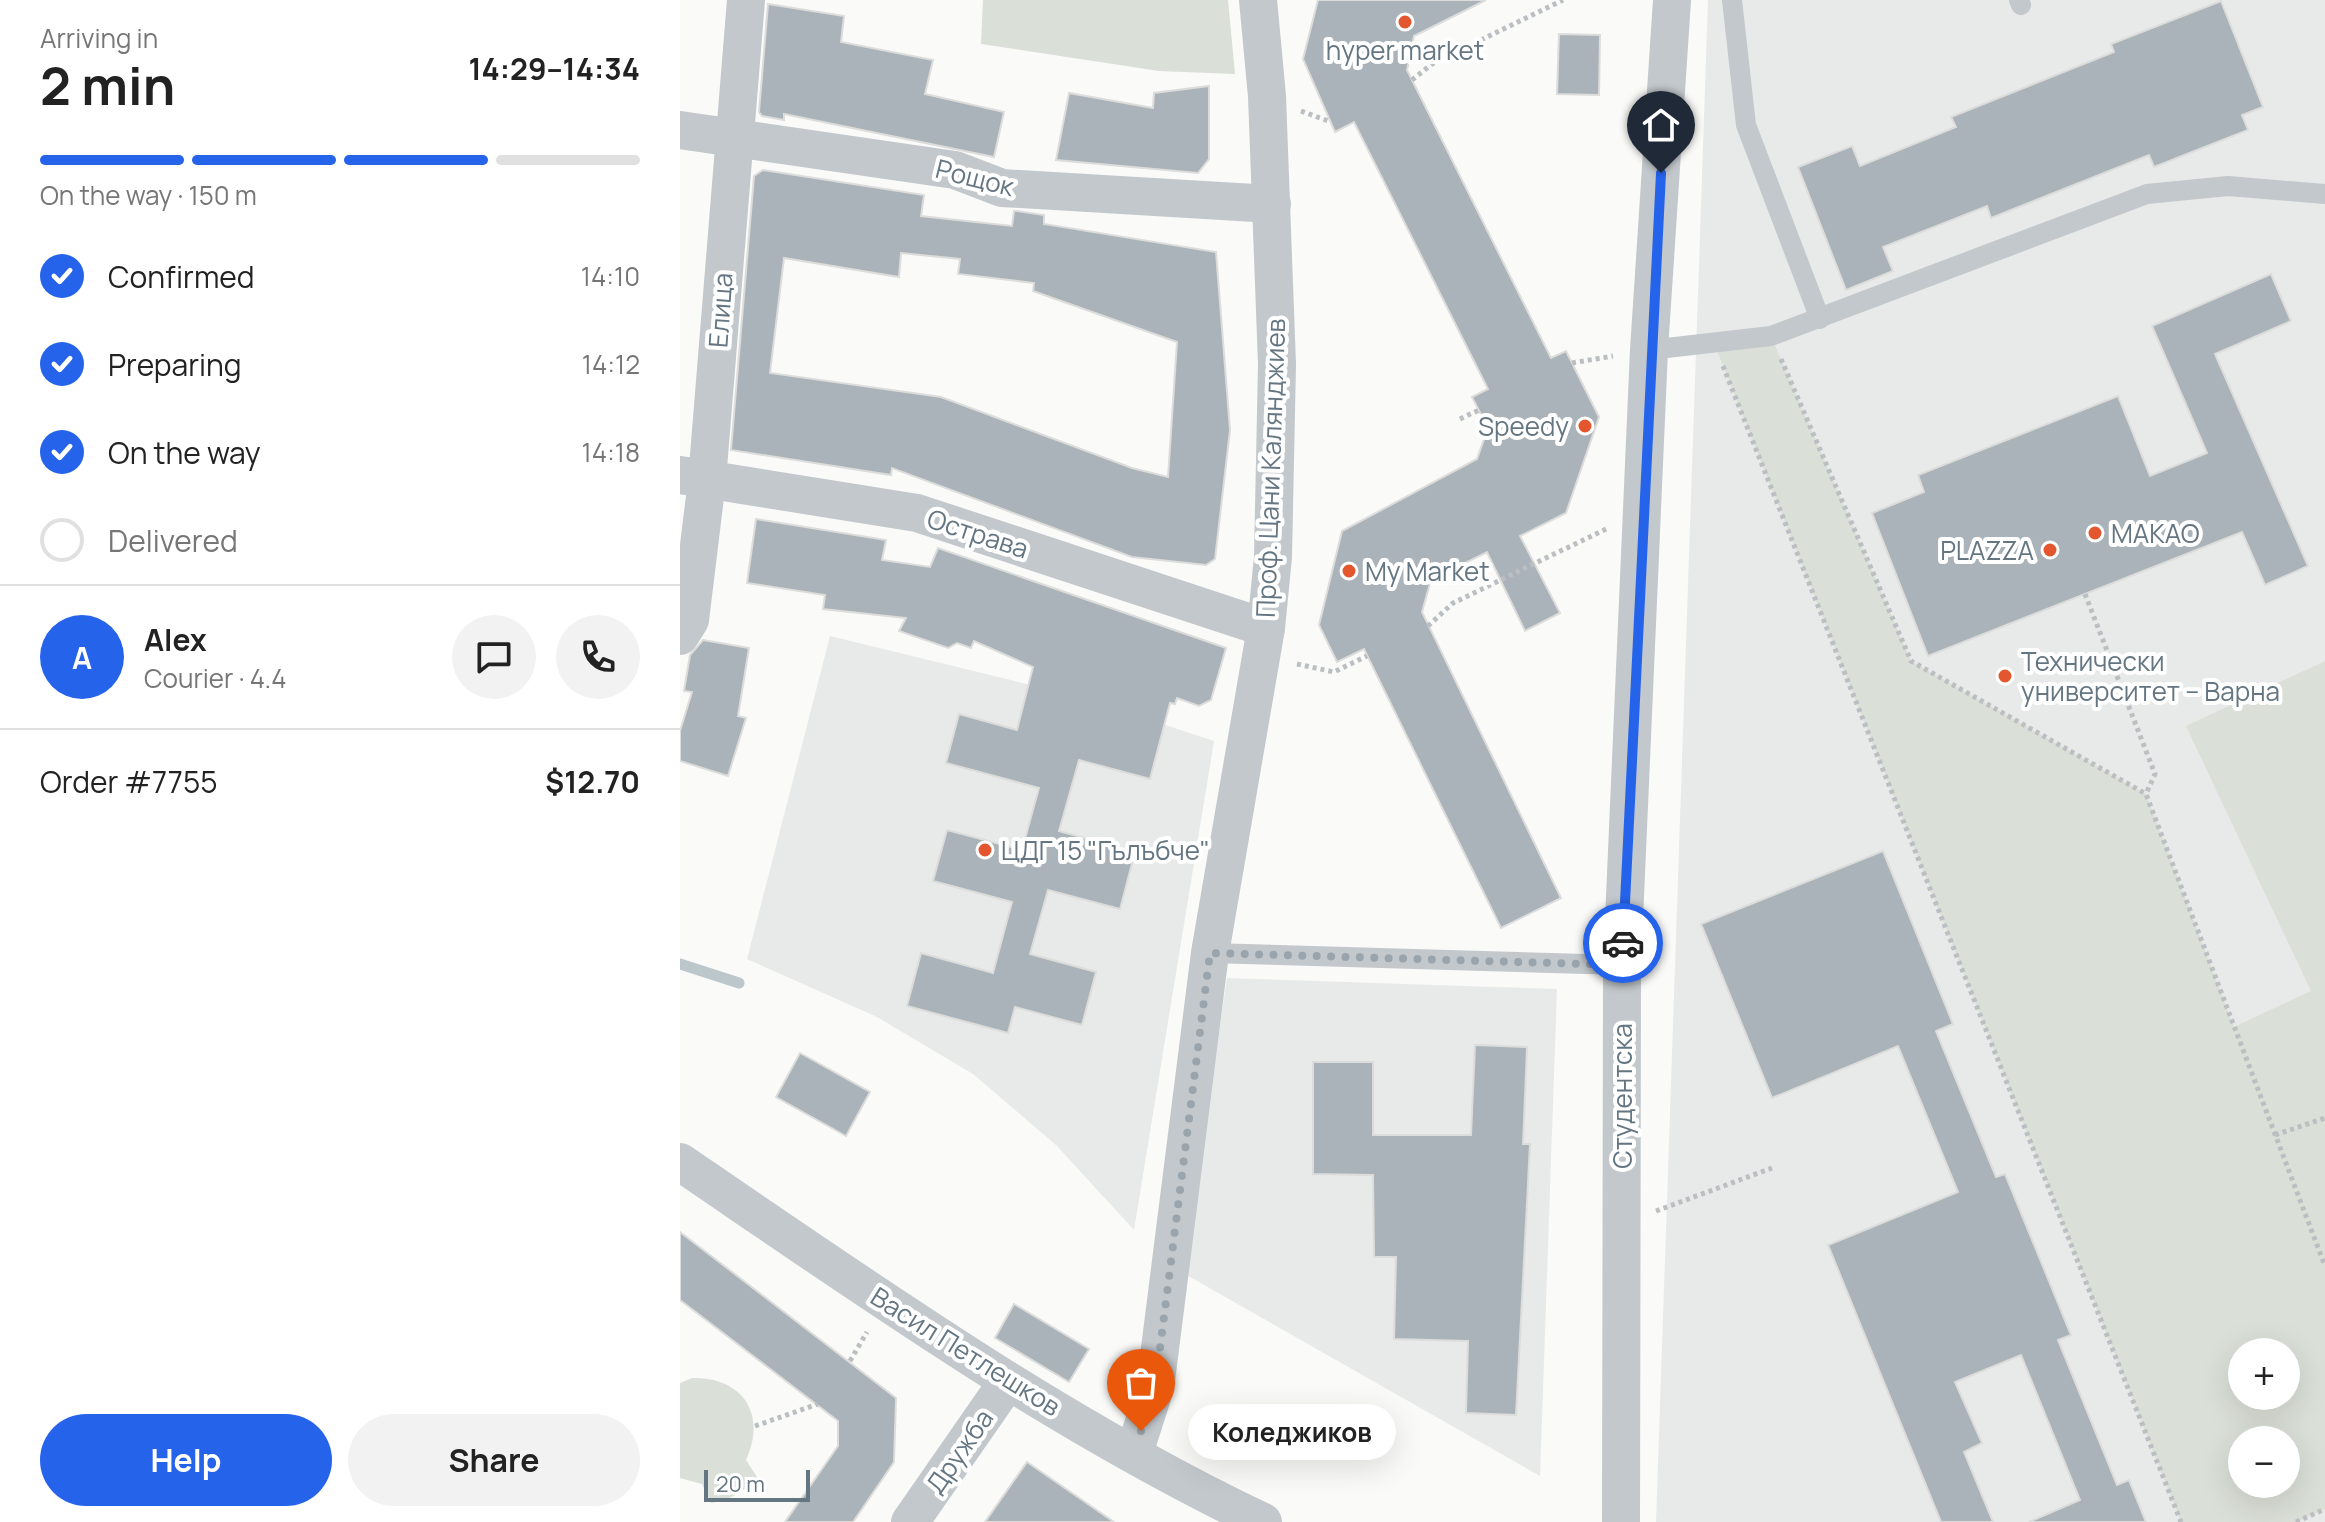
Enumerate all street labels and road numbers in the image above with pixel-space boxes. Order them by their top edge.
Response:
street label: Рощок [932,150,1019,204]
street label: Елица [699,271,741,349]
street label: Проф. Цани Калянджиев [1247,318,1293,618]
street label: Острава [923,500,1033,566]
street label: Студентска [1604,1023,1640,1169]
street label: Васил Петлешков [864,1278,1068,1424]
street label: Дружба [917,1402,1001,1500]

